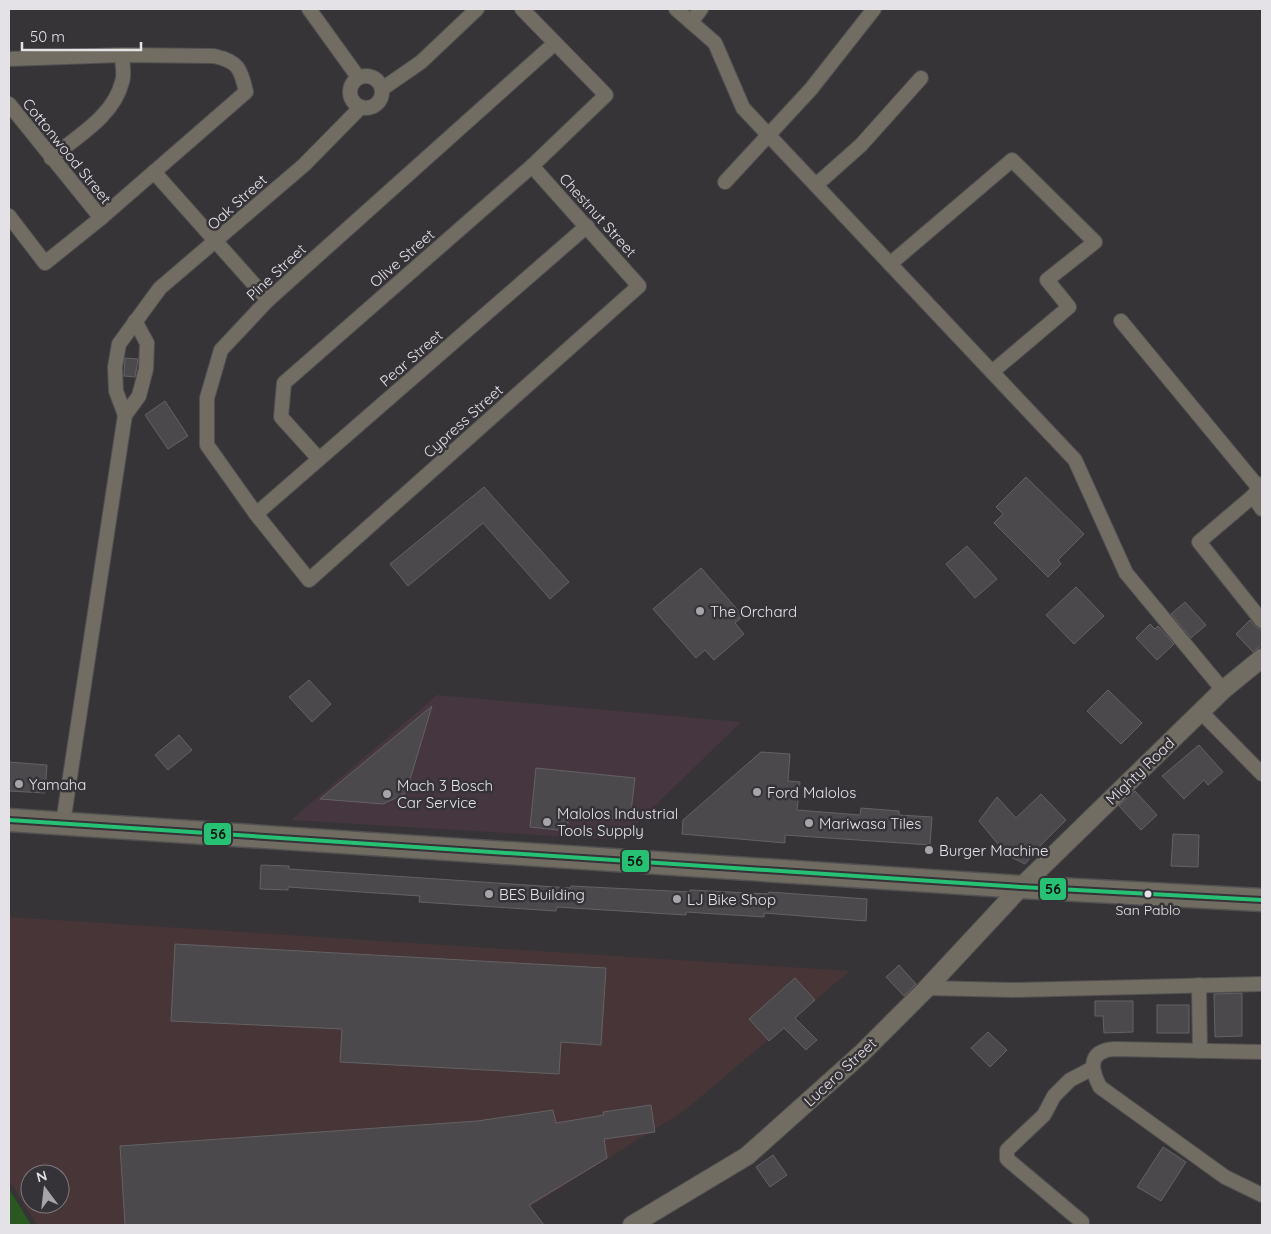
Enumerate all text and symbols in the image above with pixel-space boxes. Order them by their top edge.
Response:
scale bar [22,20,141,52]
text: 50 m [30,27,65,46]
street label: Cottonwood Street [19,94,115,208]
street label: Chestnut Street [555,169,641,261]
street label: Oak Street [203,170,271,234]
street label: Olive Street [366,225,438,291]
street label: Pine Street [242,240,310,304]
street label: Pear Street [376,325,446,391]
street label: Cypress Street [419,380,507,462]
place label: The Orchard [710,602,797,621]
marker: The Orchard [694,605,706,617]
street label: Mighty Road [1102,733,1178,809]
place label: Yamaha [29,775,86,794]
place label: Mach 3 Bosch Car Service [397,776,493,812]
marker: Yamaha [13,778,25,790]
place label: Ford Malolos [767,783,856,802]
marker: Ford Malolos [751,786,763,798]
marker: Mach 3 Bosch Car Service [381,788,393,800]
place label: Malolos Industrial Tools Supply [557,804,678,840]
place label: Mariwasa Tiles [819,814,921,833]
marker: Malolos Industrial Tools Supply [541,816,553,828]
marker: Mariwasa Tiles [803,817,815,829]
line badge: 56 [203,822,232,846]
text: 56 [210,825,226,843]
place label: Burger Machine [939,841,1048,860]
marker: Burger Machine [923,844,935,856]
line badge: 56 [621,849,650,873]
text: 56 [627,852,643,870]
line badge: 56 [1039,877,1067,901]
text: 56 [1045,880,1061,898]
place label: BES Building [499,885,585,904]
marker: BES Building [483,888,495,900]
marker: San Pablo [1143,889,1153,899]
place label: LJ Bike Shop [687,890,776,909]
marker: LJ Bike Shop [671,893,683,905]
place label: San Pablo [1115,901,1181,919]
street label: Lucero Street [800,1034,880,1110]
north arrow [20,1164,70,1214]
text: N [34,1166,49,1186]

